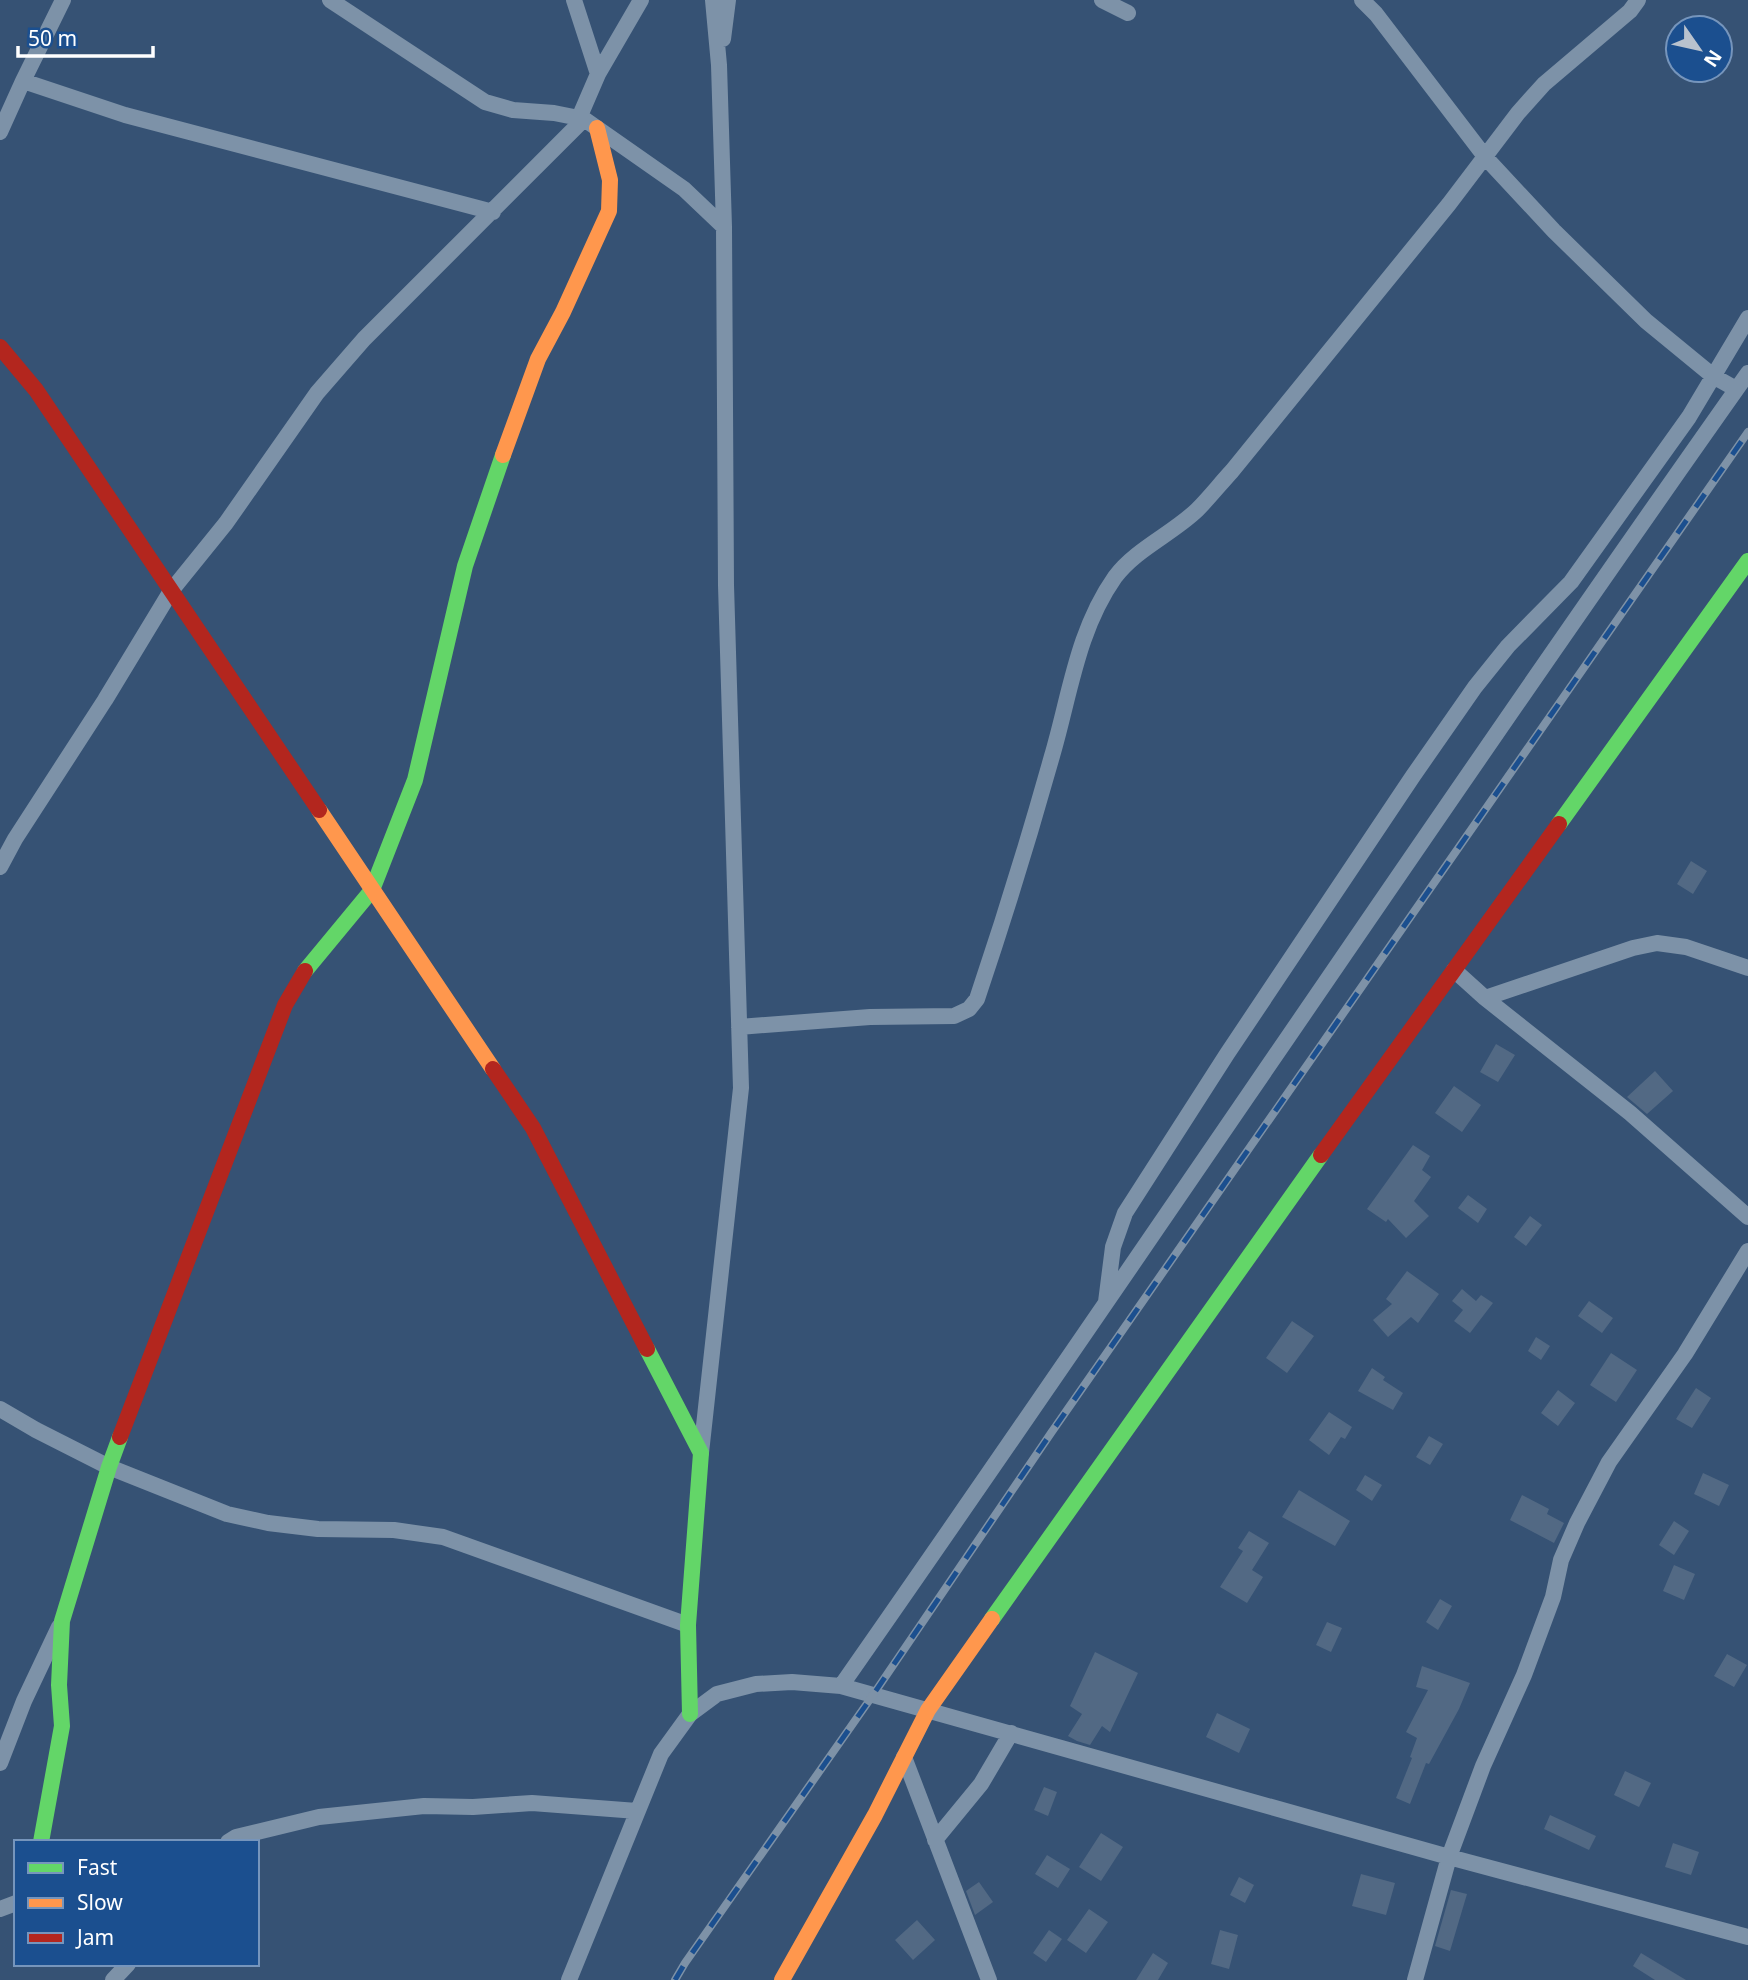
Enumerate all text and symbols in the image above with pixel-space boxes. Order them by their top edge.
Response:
scale bar [18,14,152,58]
north arrow [1664,14,1734,84]
text: 50 m [28,24,77,52]
text: N [1698,45,1728,72]
legend [14,1840,259,1966]
text: Fast [77,1853,118,1881]
text: Slow [77,1888,123,1916]
text: Jam [75,1923,114,1951]

